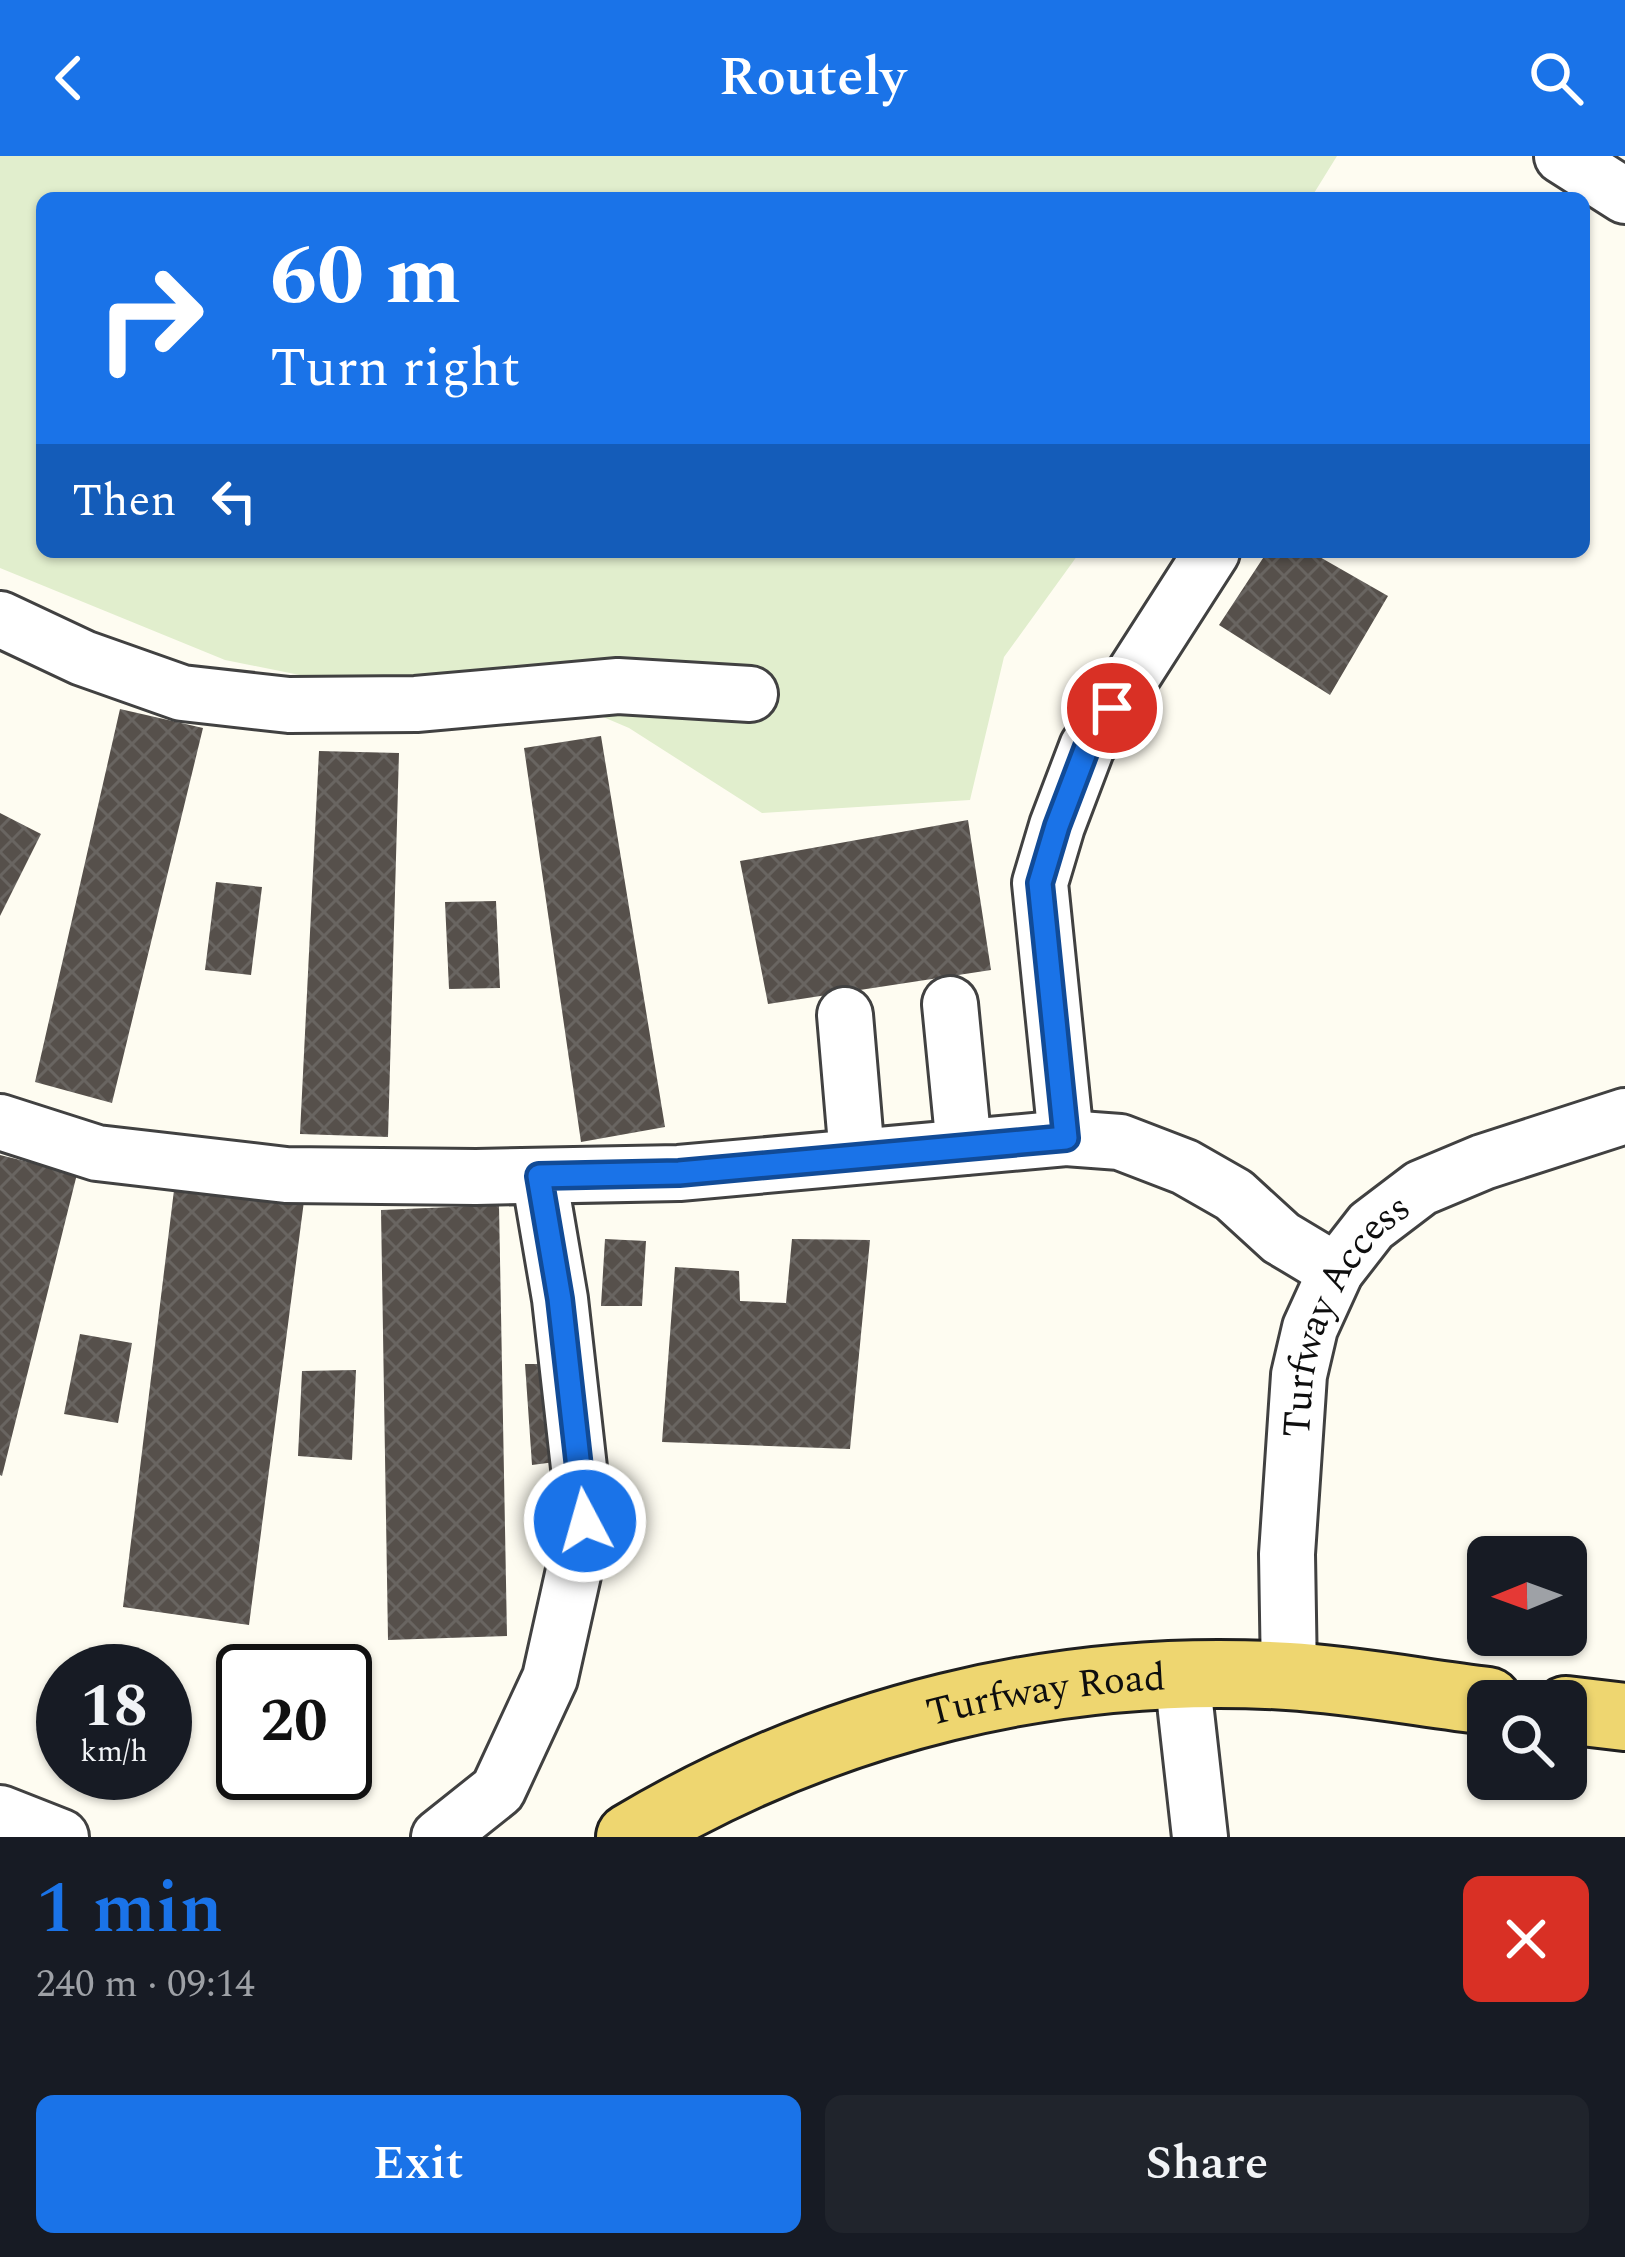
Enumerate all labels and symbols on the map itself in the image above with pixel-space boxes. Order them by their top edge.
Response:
pin [1061,657,1163,759]
street label: Turfway Access [1268,1179,1423,1439]
position arrow [522,1458,648,1584]
north arrow [1467,1536,1587,1656]
speed limit sign: 20 [216,1644,372,1800]
street label: Turfway Road [920,1648,1167,1743]

